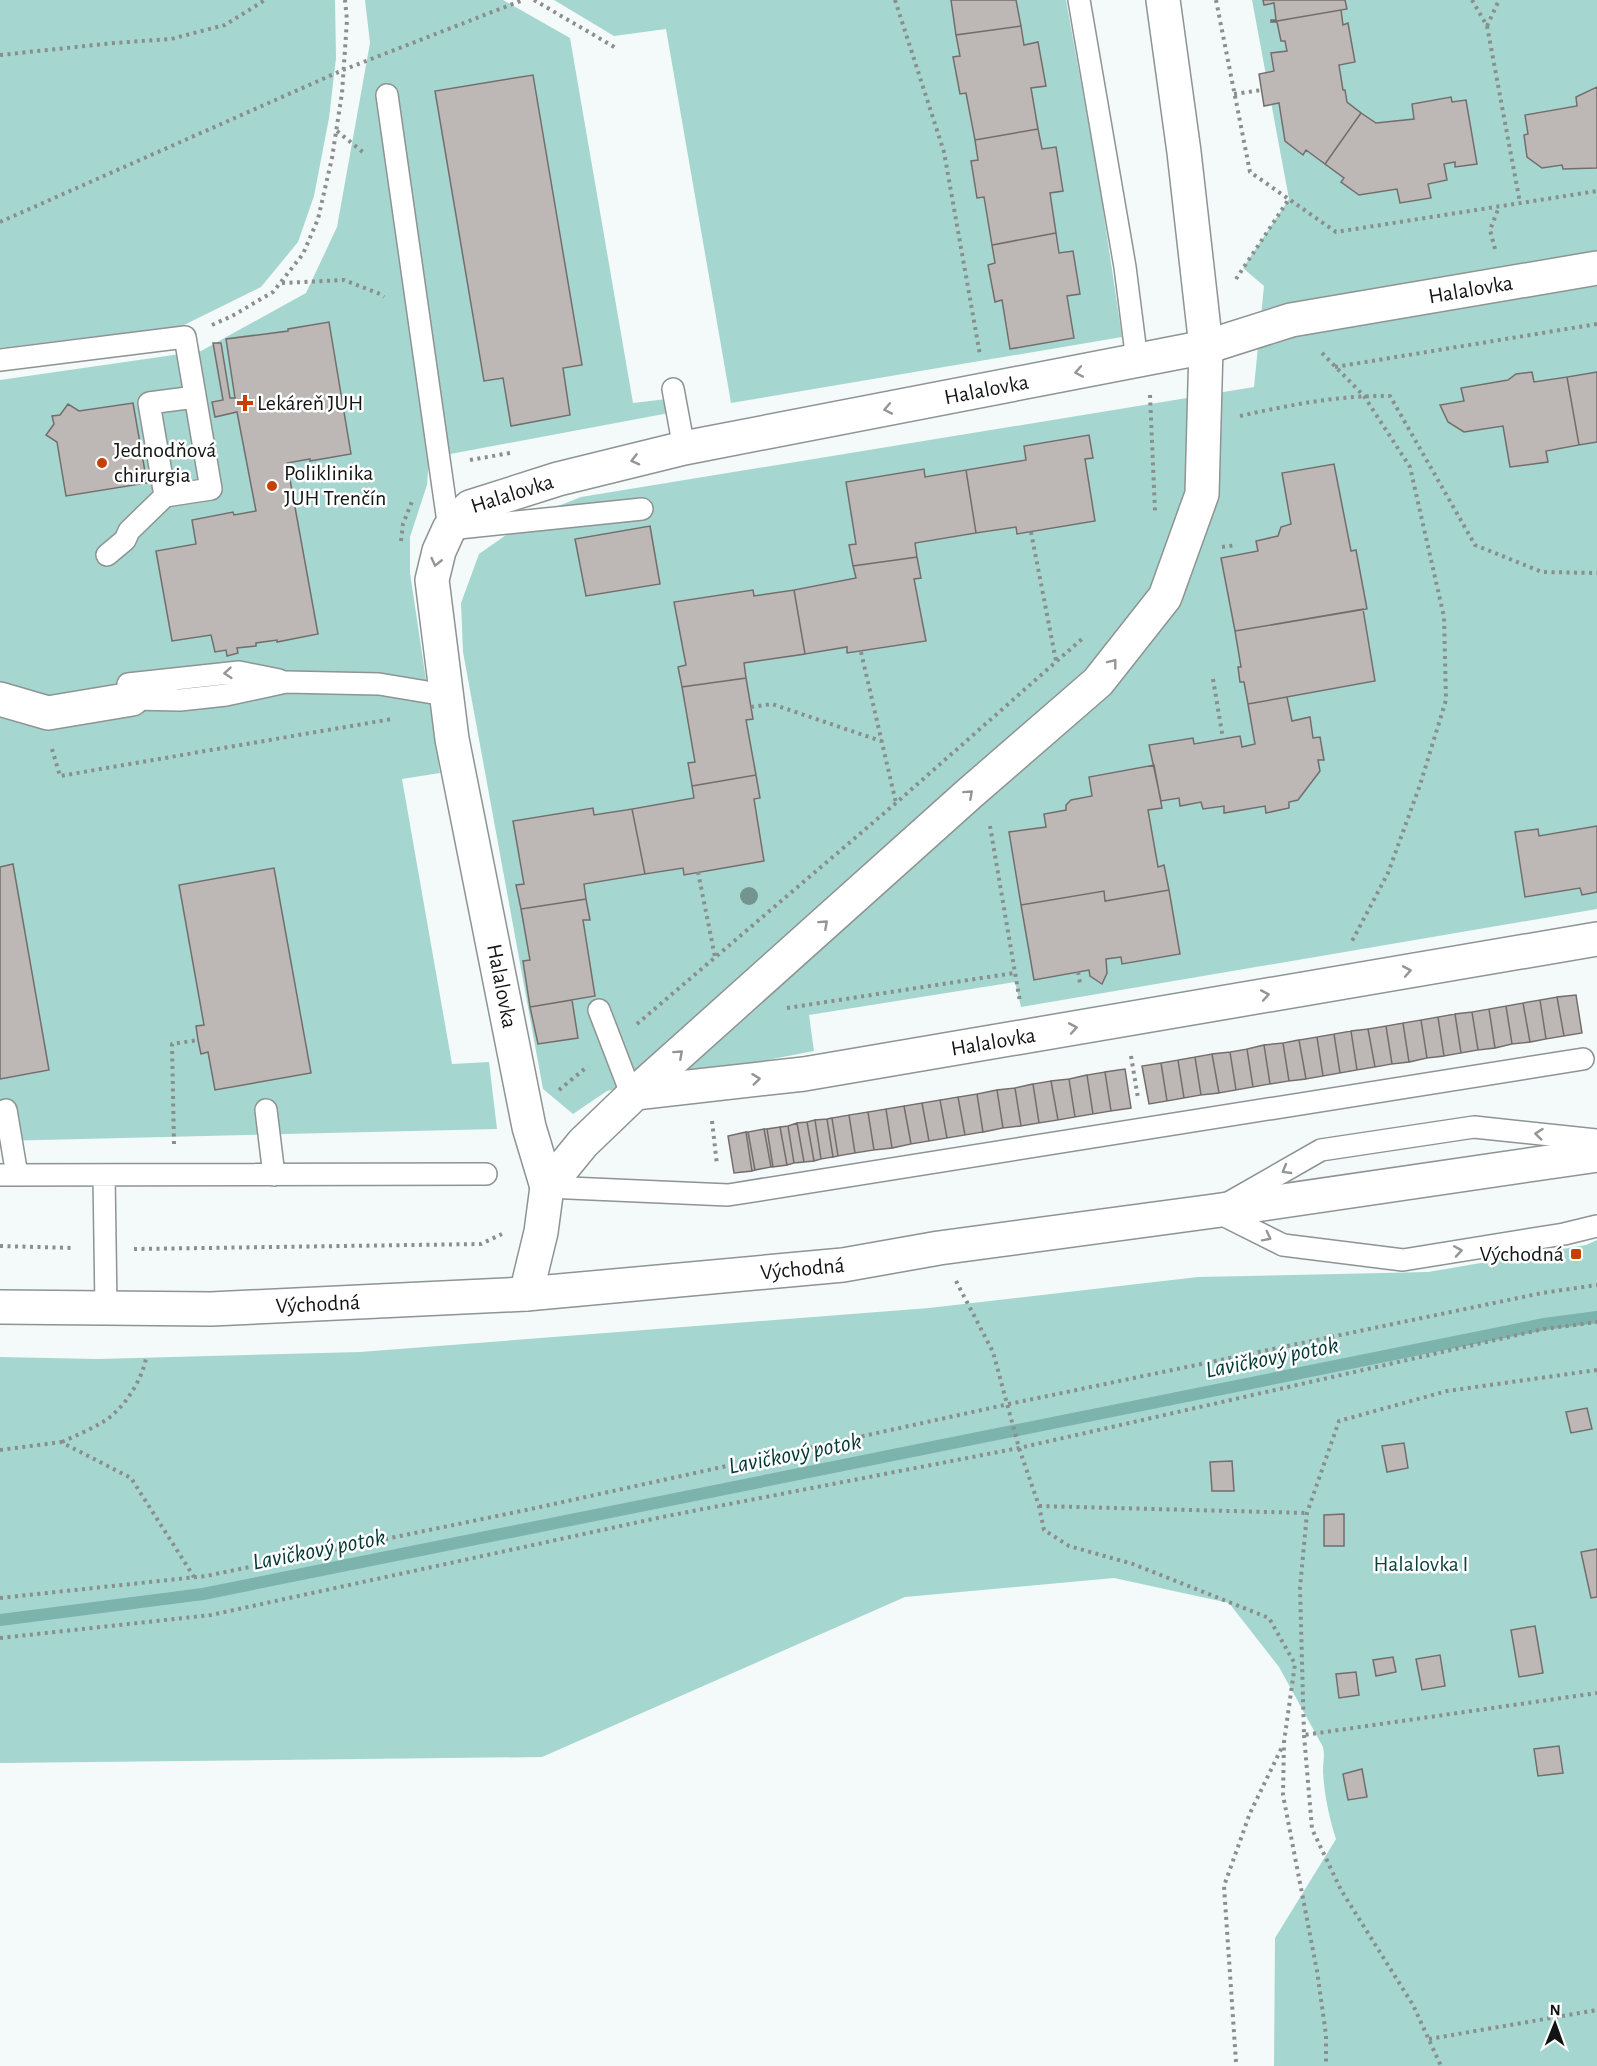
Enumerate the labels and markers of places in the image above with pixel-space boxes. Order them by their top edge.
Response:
place label: Lekáreň JUH [257,392,363,414]
marker: Lekáreň JUH [238,396,252,410]
place label: Jednodňová chirurgia [114,439,216,486]
marker: Jednodňová chirurgia [95,456,109,470]
place label: Poliklinika JUH Trenčín [284,462,386,509]
marker: Poliklinika JUH Trenčín [265,479,279,493]
place label: Východná [1480,1243,1564,1265]
marker: Východná [1569,1247,1583,1261]

